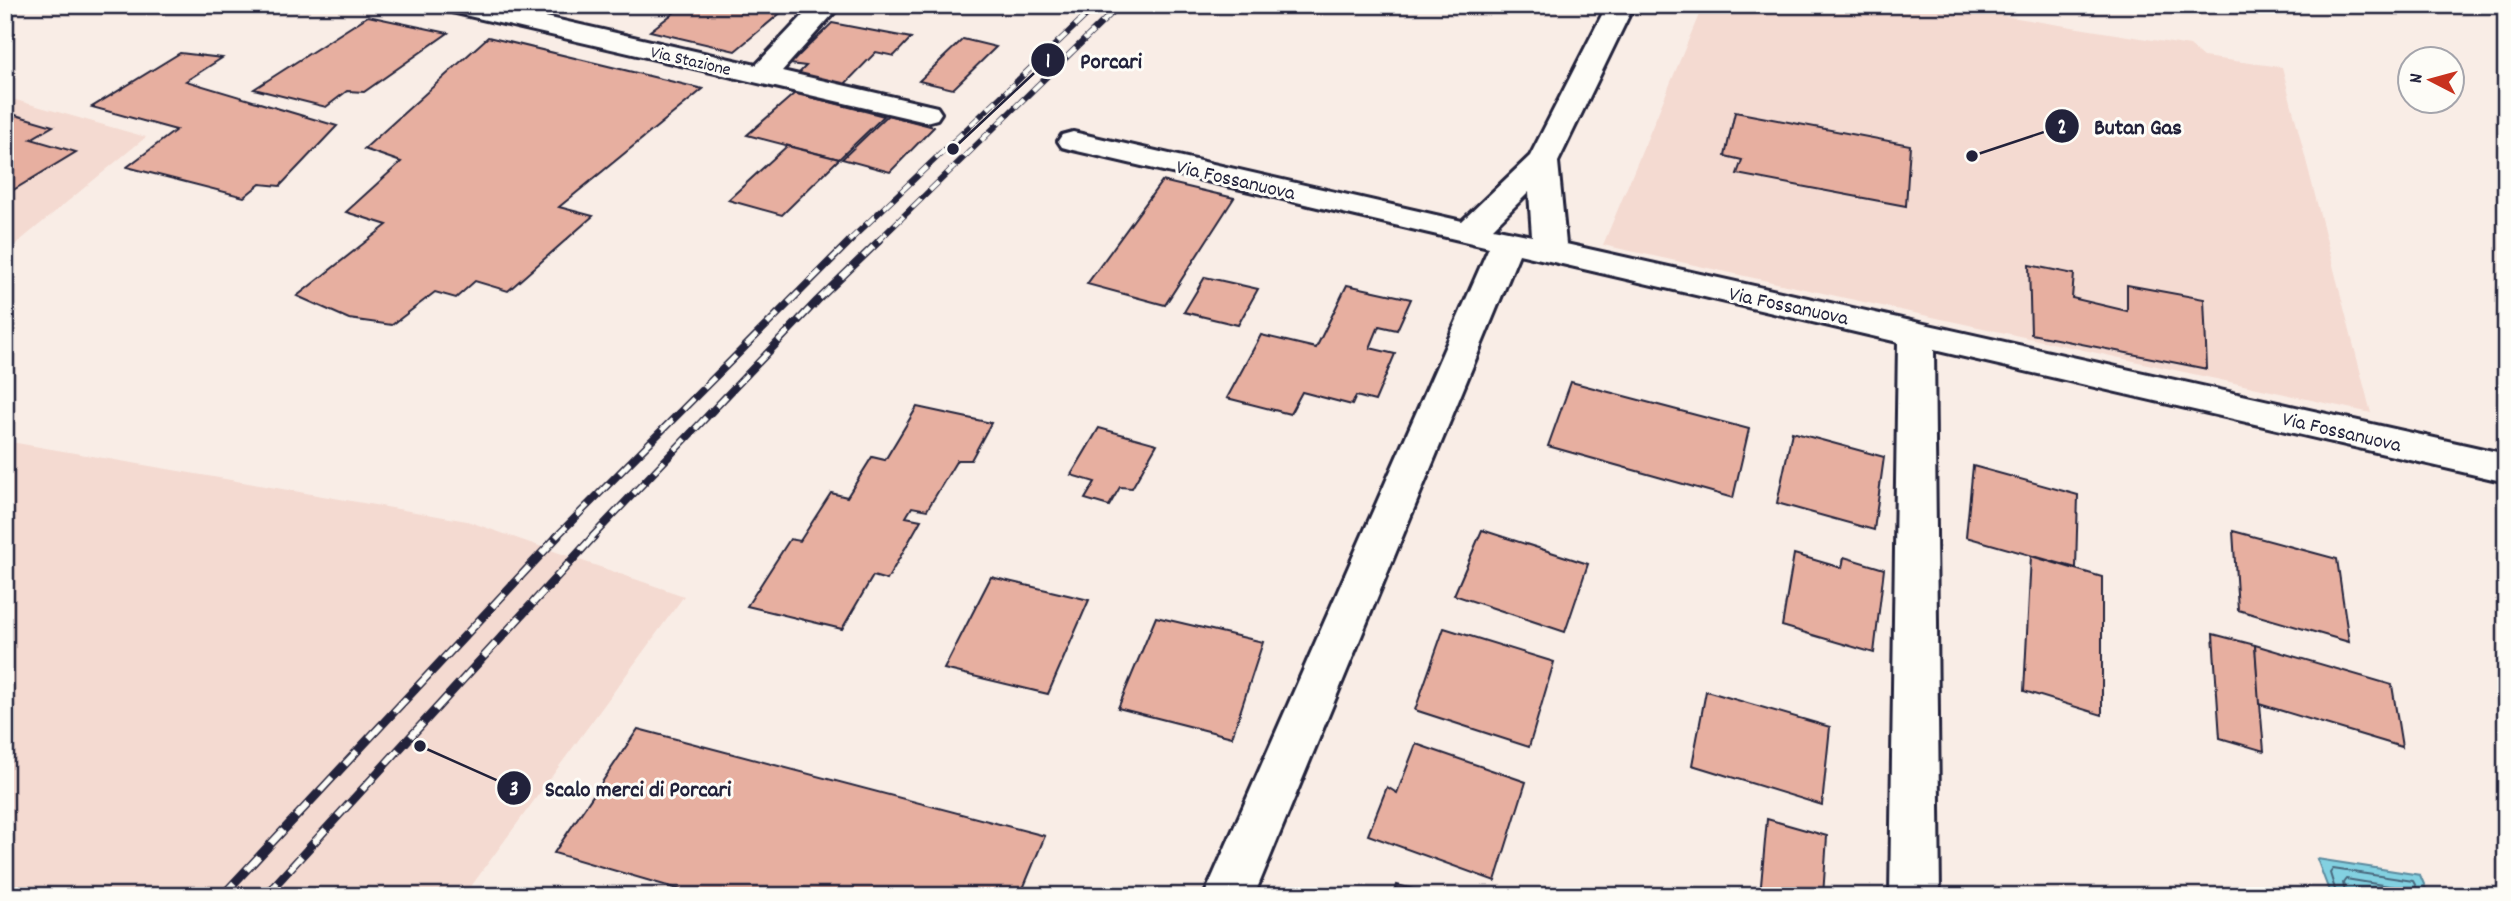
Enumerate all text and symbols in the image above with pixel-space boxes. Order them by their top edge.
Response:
callout: Porcari [1031,38,1156,82]
street label: Via Stazione [648,41,733,84]
north arrow [2396,46,2466,116]
text: Porcari [1080,47,1143,80]
text: 1 [1046,48,1050,78]
text: N [2404,73,2431,85]
callout: Butan Gas [2045,104,2196,148]
text: Butan Gas [2094,113,2182,146]
text: 2 [2057,114,2067,144]
street label: Via Fossanuova [1173,154,1299,210]
street label: Via Fossanuova [1726,281,1852,335]
street label: Via Fossanuova [2279,406,2405,462]
callout: Scalo merci di Porcari [496,766,746,810]
text: Scalo merci di Porcari [545,775,732,808]
text: 3 [509,776,519,806]

